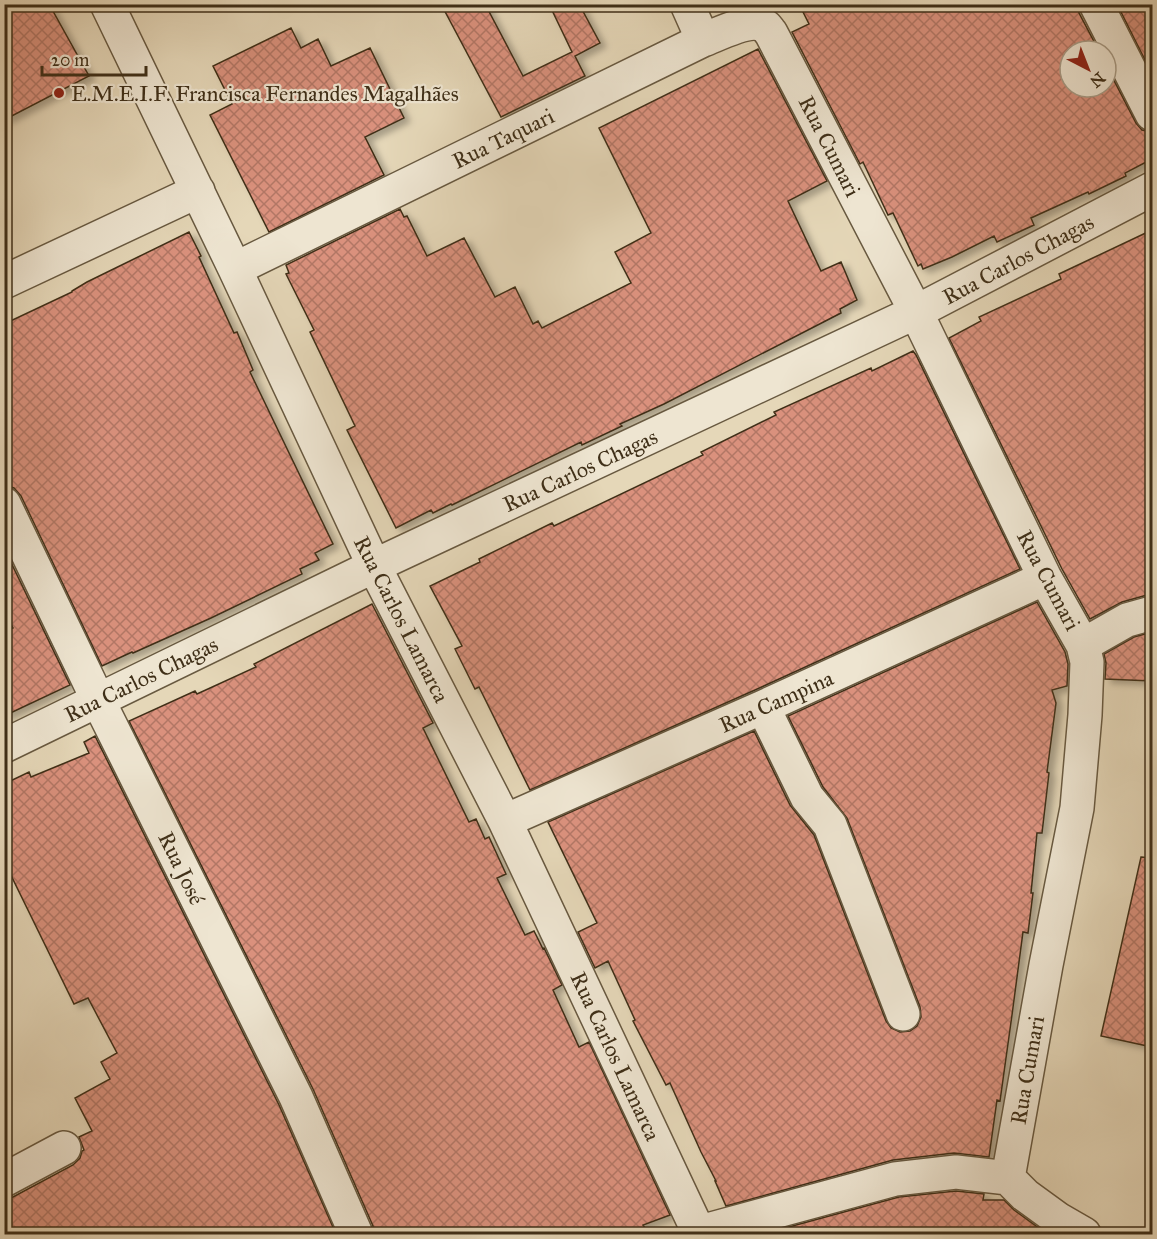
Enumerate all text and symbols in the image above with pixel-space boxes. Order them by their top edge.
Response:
scale bar [42,39,146,77]
north arrow [1058,39,1118,99]
text: 20 m [51,49,89,71]
text: N [1086,68,1109,92]
place label: E.M.E.I.F. Francisca Fernandes Magalhães [71,80,459,107]
marker: E.M.E.I.F. Francisca Fernandes Magalhães [52,86,66,100]
street label: Rua Cumari [793,91,867,201]
street label: Rua Taquari [448,102,559,175]
street label: Rua Carlos Chagas [938,208,1098,311]
street label: Rua Carlos Chagas [499,423,662,518]
street label: Rua Cumari [1011,525,1086,635]
street label: Rua Carlos Lamarca [348,531,456,708]
street label: Rua Carlos Chagas [60,631,222,728]
street label: Rua Campina [715,664,838,739]
street label: Rua José [152,827,211,910]
street label: Rua Carlos Lamarca [565,967,667,1146]
street label: Rua Cumari [1005,1014,1050,1127]

